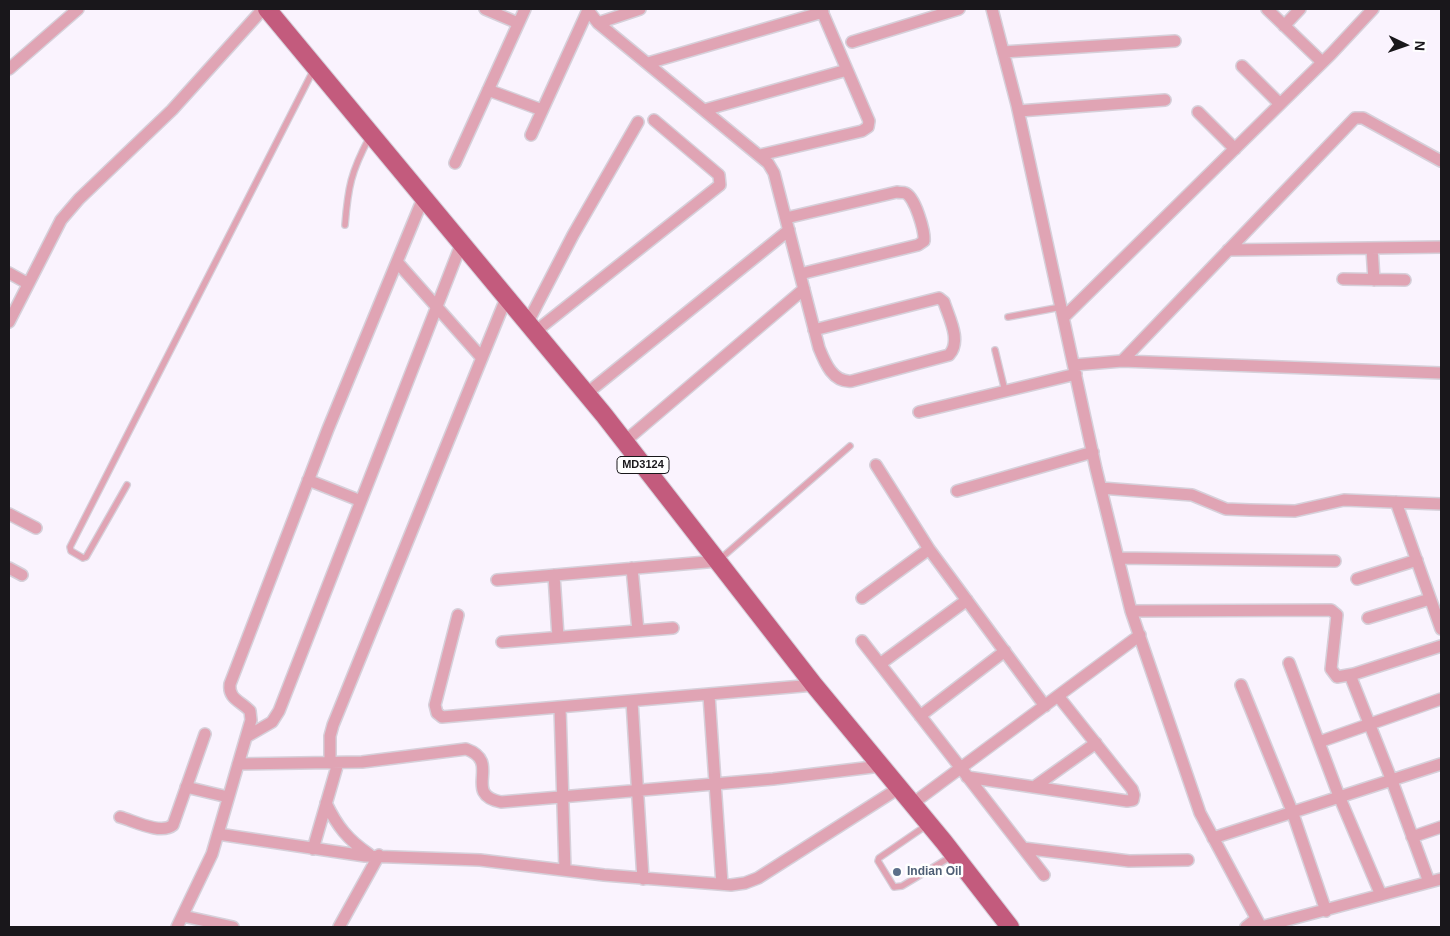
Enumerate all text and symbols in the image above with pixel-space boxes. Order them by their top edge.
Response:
north arrow [1380,20,1430,70]
text: N [1412,40,1428,51]
road number: MD3124 [617,456,669,474]
place label: Indian Oil [907,865,962,879]
marker: Indian Oil [891,866,903,878]

